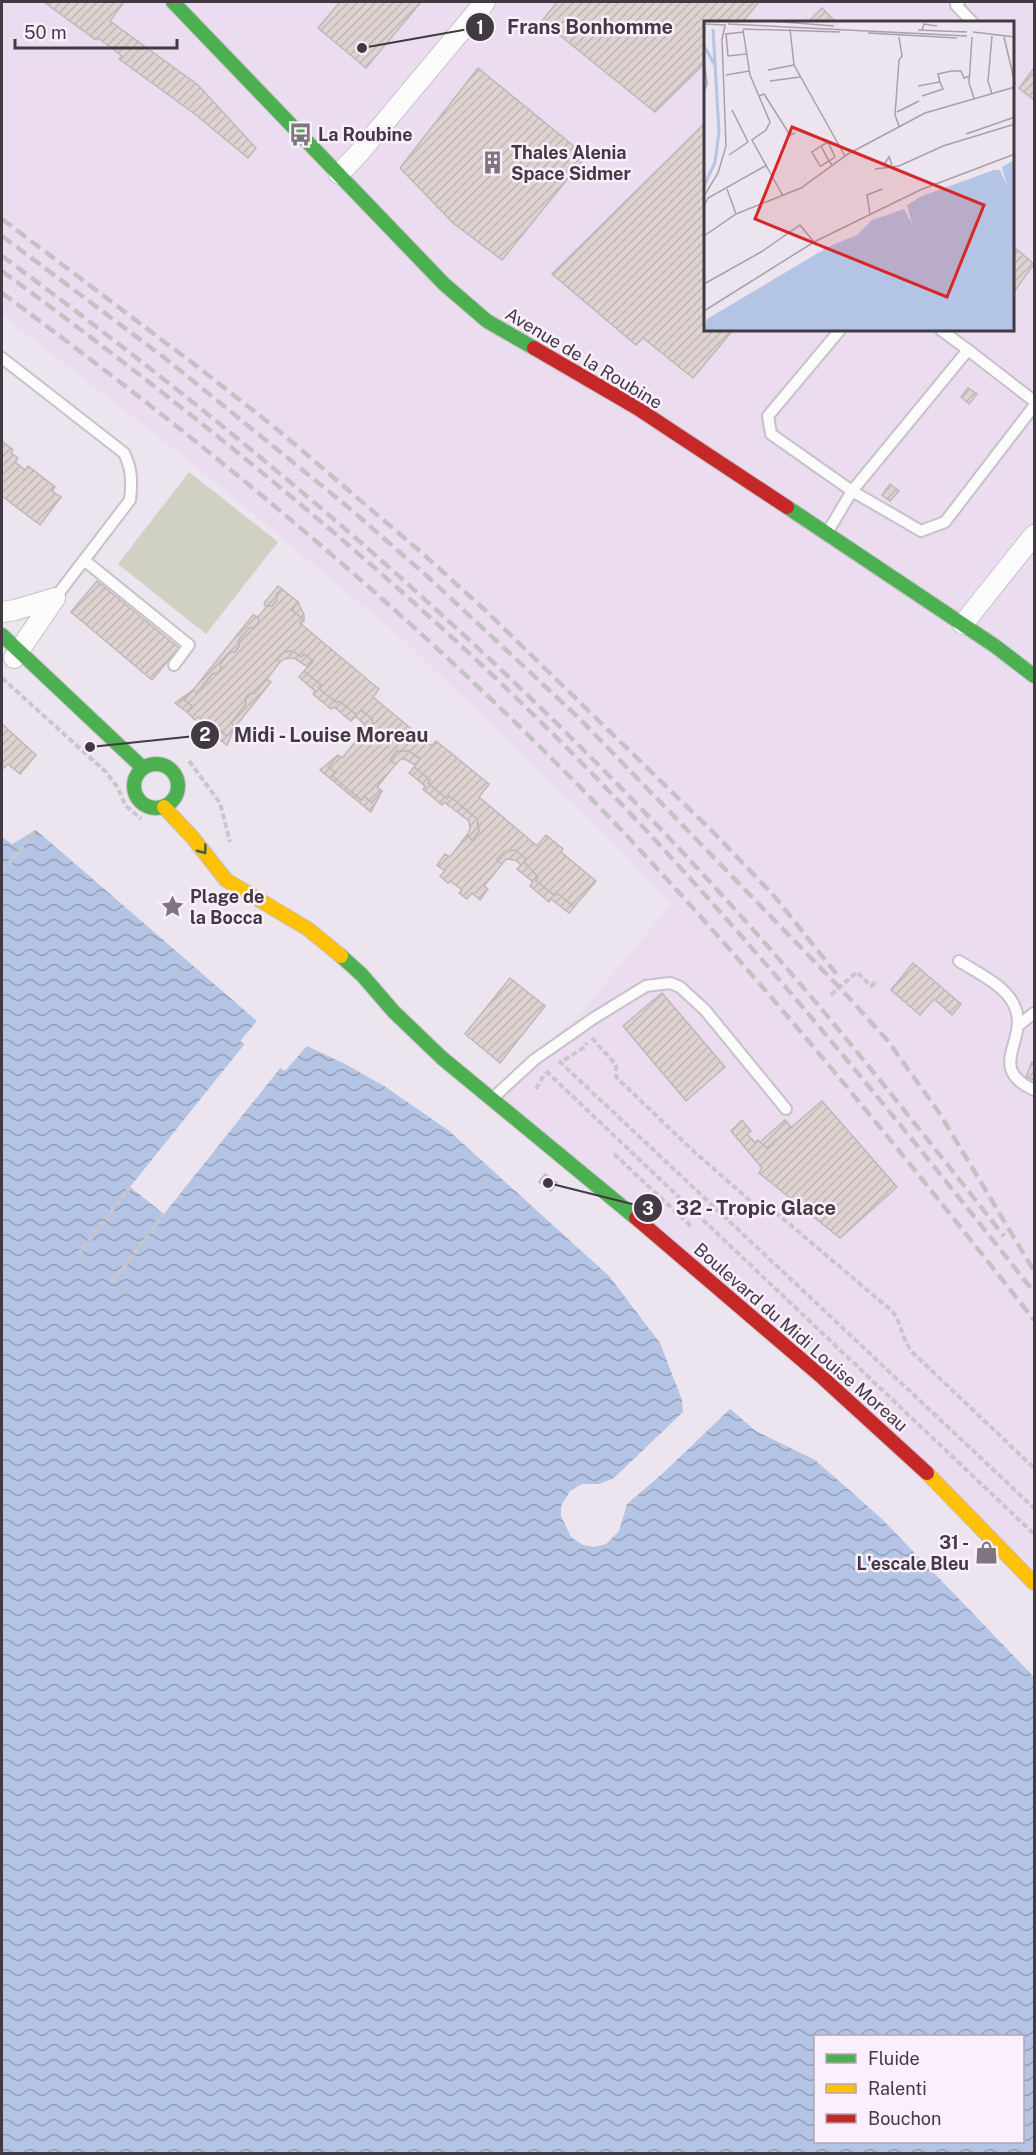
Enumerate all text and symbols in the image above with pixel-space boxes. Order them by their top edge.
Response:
callout: Frans Bonhomme [465,8,685,46]
scale bar [15,12,177,50]
text: Frans Bonhomme [507,15,673,39]
text: 1 [476,17,484,38]
inset map [704,21,1015,332]
text: 50 m [24,22,67,43]
bus stop icon: La Roubine [287,121,313,147]
place label: La Roubine [318,124,413,145]
place label: Thales Alenia Space Sidmer [511,142,631,184]
building icon: Thales Alenia Space Sidmer [480,149,506,175]
street label: Avenue de la Roubine [502,303,666,413]
callout: Midi - Louise Moreau [190,716,442,754]
text: Midi - Louise Moreau [234,723,428,747]
text: 2 [199,724,211,745]
one-way arrow [195,844,206,855]
place label: Plage de la Bocca [190,886,264,928]
place icon: Plage de la Bocca [159,893,185,919]
callout: 32 - Tropic Glace [633,1189,850,1227]
text: 32 - Tropic Glace [676,1196,836,1220]
text: 3 [642,1198,654,1219]
street label: Boulevard du Midi Louise Moreau [690,1238,912,1436]
place label: 31 - L'escale Bleu [857,1532,969,1574]
shop icon: 31 - L'escale Bleu [974,1539,1000,1565]
legend [814,2035,1024,2143]
text: Fluide [868,2048,920,2069]
text: Ralenti [868,2078,927,2099]
text: Bouchon [868,2108,941,2129]

